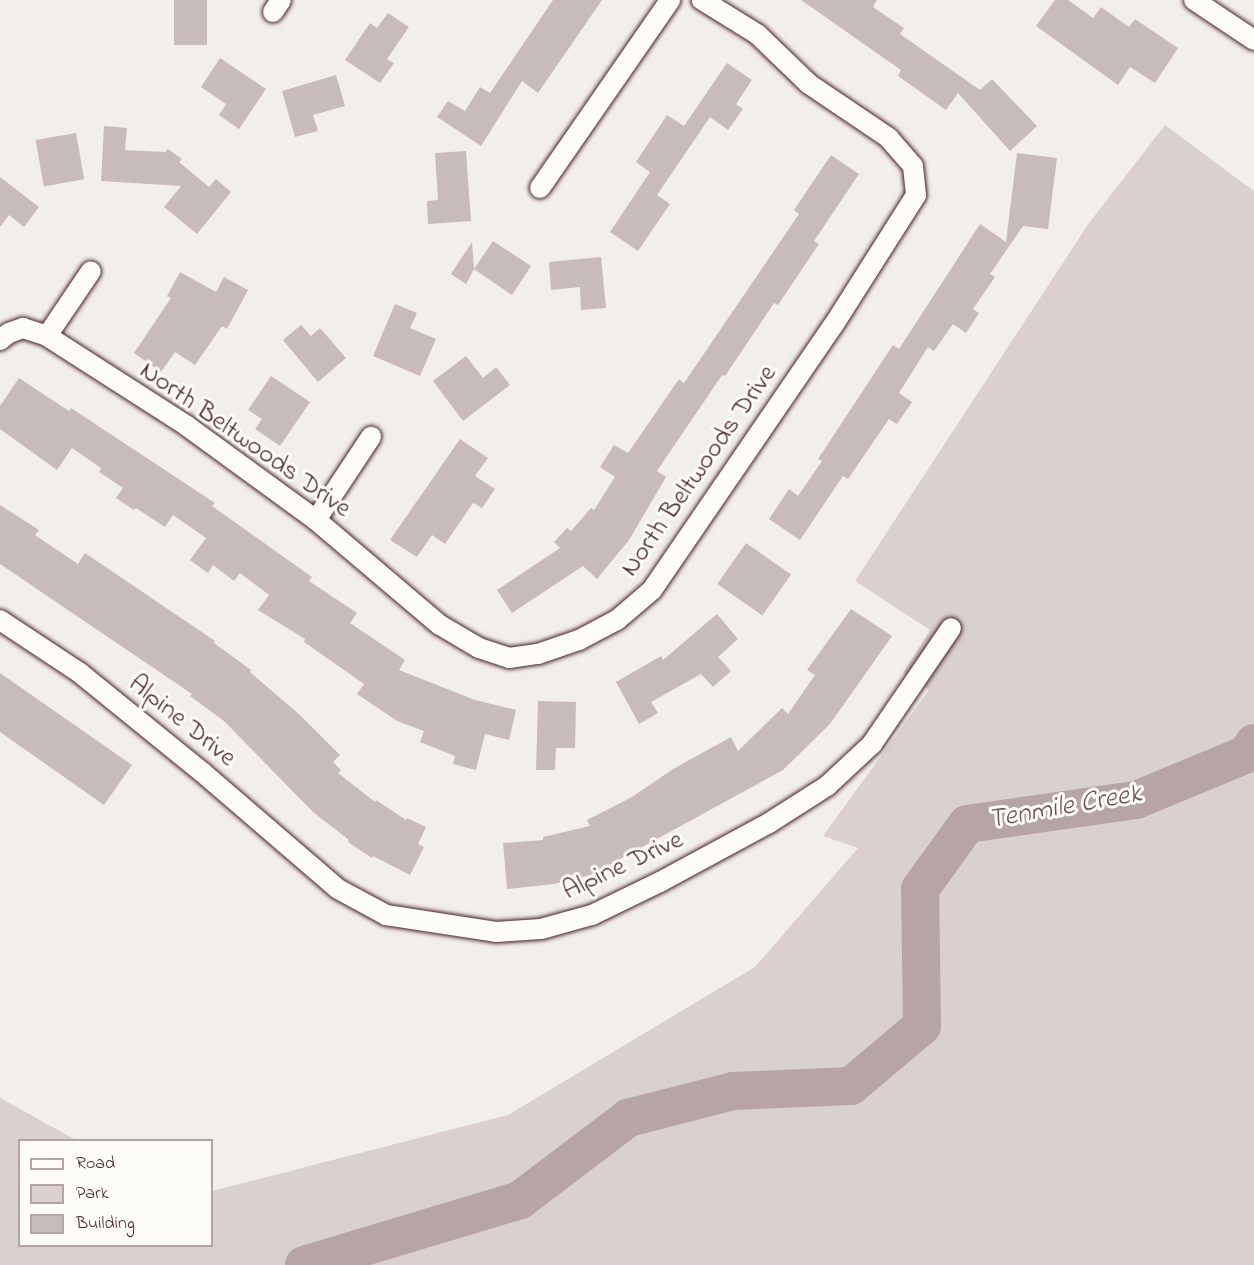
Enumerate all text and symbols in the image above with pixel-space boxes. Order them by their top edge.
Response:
street label: North Beltwoods Drive [133,355,357,525]
street label: North Beltwoods Drive [614,359,784,583]
street label: Alpine Drive [122,668,242,774]
water label: Tenmile Creek [986,778,1144,838]
street label: Alpine Drive [558,824,688,908]
legend [18,1139,213,1247]
text: Road [76,1151,115,1177]
text: Park [76,1181,109,1207]
text: Building [76,1211,135,1237]

